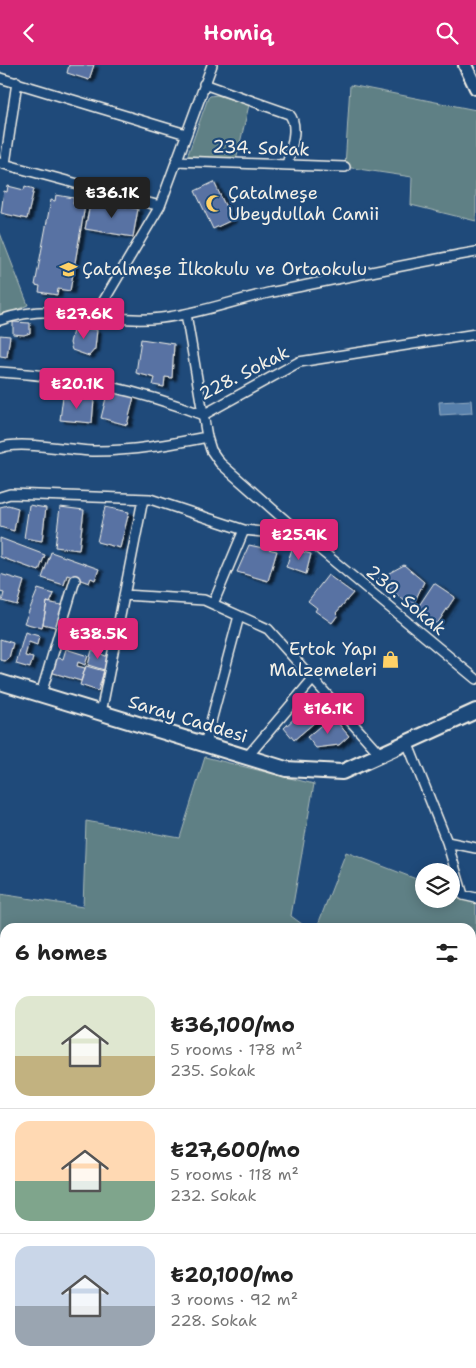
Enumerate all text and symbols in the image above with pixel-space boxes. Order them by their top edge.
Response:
text: Homiq [203,18,273,47]
icon: back [15,19,43,47]
icon: search [433,19,461,47]
street label: 234. Sokak [212,134,310,162]
pin: ₺36.1K [71,177,153,219]
place label: Çatalmeşe Ubeydullah Camii [228,181,379,226]
text: ₺36.1K [85,182,139,203]
mosque icon: Çatalmeşe Ubeydullah Camii [204,193,224,213]
place label: Çatalmeşe İlkokulu ve Ortaokulu [82,257,367,281]
school or university icon: Çatalmeşe İlkokulu ve Ortaokulu [58,259,78,279]
pin: ₺27.6K [43,297,125,340]
text: ₺27.6K [55,303,113,324]
street label: 228. Sokak [195,340,293,406]
pin: ₺20.1K [36,367,118,410]
text: ₺20.1K [50,373,104,394]
pin: ₺25.9K [258,519,340,561]
text: ₺25.9K [271,524,327,545]
street label: 230. Sokak [361,559,451,641]
pin: ₺38.5K [57,617,139,660]
text: ₺38.5K [69,623,127,644]
place label: Ertok Yapı Malzemeleri [269,637,377,682]
shop icon: Ertok Yapı Malzemeleri [381,649,401,669]
street label: Saray Caddesi [125,689,251,749]
pin: ₺16.1K [287,693,369,735]
text: ₺16.1K [303,698,353,719]
map controls [415,863,460,908]
button: layers [415,863,460,908]
text: 6 homes [15,939,107,967]
icon: filters [433,939,461,967]
text: ₺36,100/mo [170,1011,295,1039]
icon: home [55,1016,115,1076]
text: 5 rooms · 178 m² [170,1039,303,1060]
text: 235. Sokak [170,1060,256,1081]
text: ₺27,600/mo [170,1136,300,1164]
icon: home [55,1141,115,1201]
text: 5 rooms · 118 m² [170,1164,299,1185]
text: 232. Sokak [170,1185,257,1206]
text: ₺20,100/mo [170,1261,294,1289]
icon: home [55,1266,115,1326]
text: 3 rooms · 92 m² [170,1289,298,1310]
text: 228. Sokak [170,1310,257,1331]

